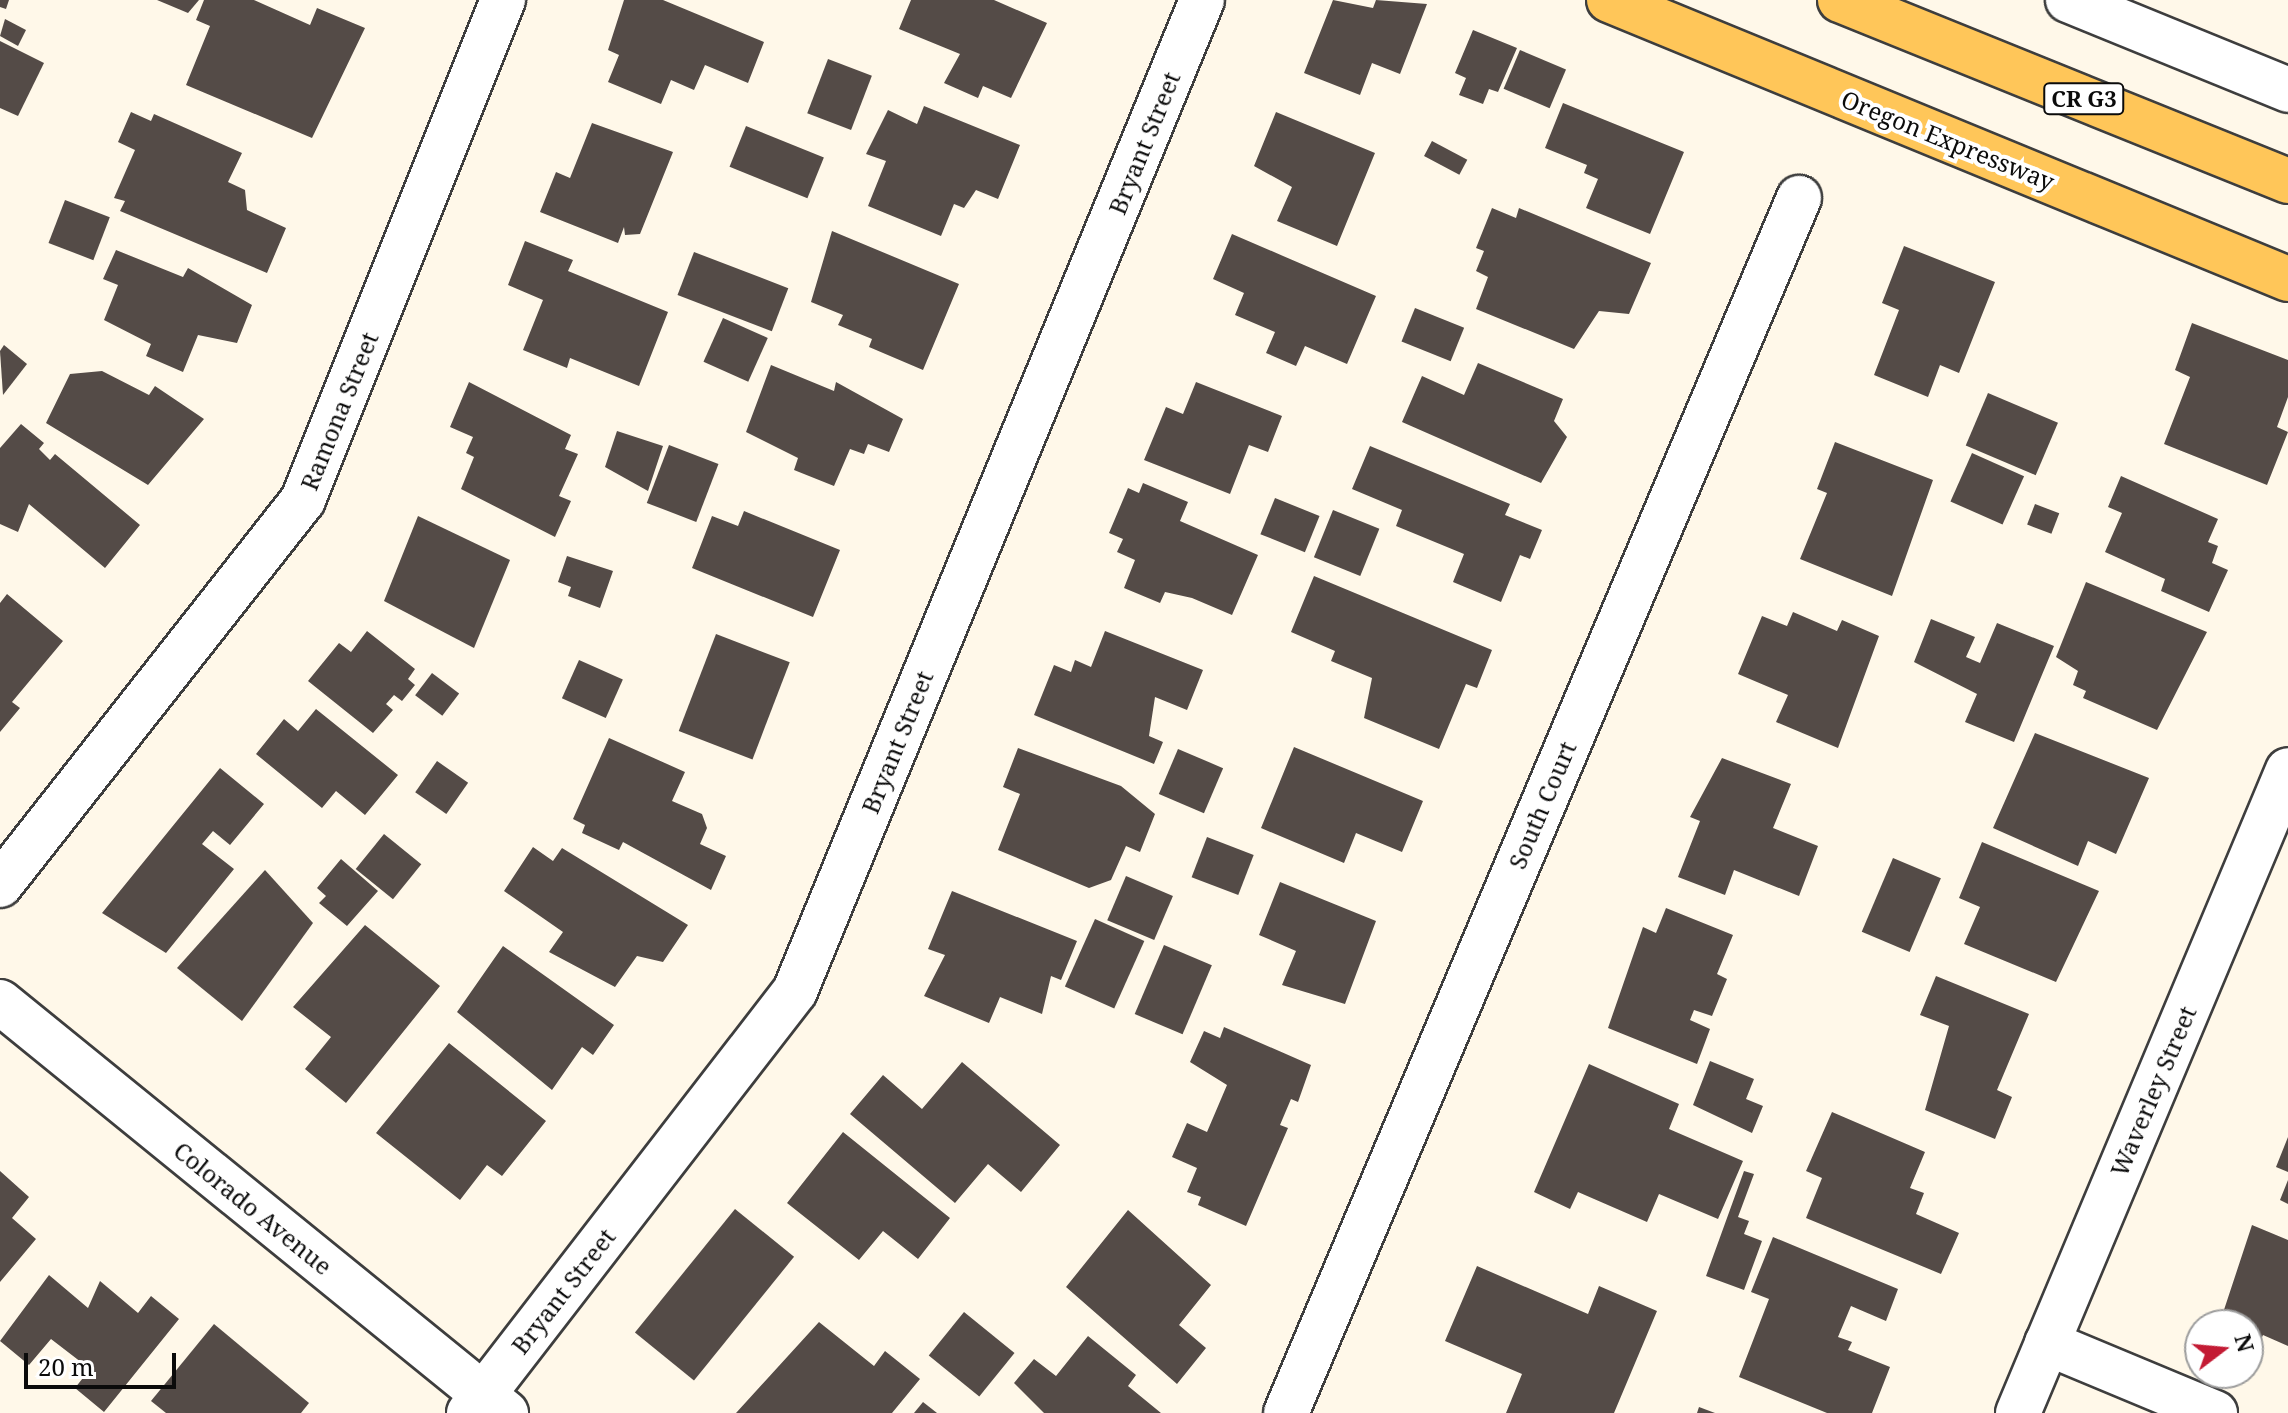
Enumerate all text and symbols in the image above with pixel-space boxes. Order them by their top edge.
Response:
street label: Bryant Street [1102,68,1186,218]
road number: CR G3 [2042,81,2126,117]
street label: Oregon Expressway [1837,84,2059,196]
street label: Ramona Street [294,328,384,494]
street label: Bryant Street [855,667,939,817]
street label: South Court [1502,737,1582,873]
street label: Waverley Street [2104,1002,2202,1180]
street label: Colorado Avenue [168,1136,338,1280]
street label: Bryant Street [505,1223,621,1359]
north arrow [2184,1309,2264,1389]
text: N [2228,1330,2262,1355]
scale bar [28,1337,180,1387]
text: 20 m [38,1350,94,1383]

